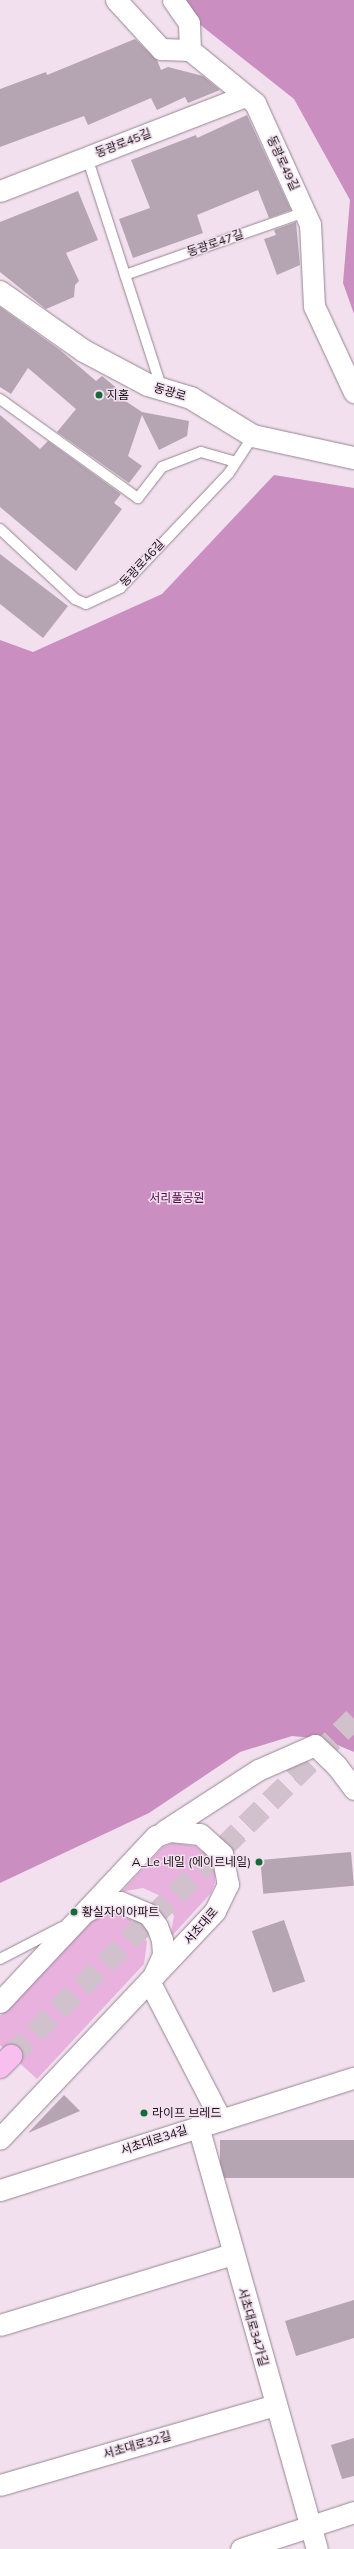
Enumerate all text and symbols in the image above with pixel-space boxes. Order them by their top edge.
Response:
street label: 동광로45길 [93,126,153,160]
street label: 동광로49길 [264,133,302,193]
street label: 동광로47길 [185,227,245,259]
street label: 동광로 [152,380,188,404]
place label: 지홈 [107,388,129,402]
marker: 지홈 [94,390,104,400]
street label: 동광로46길 [117,537,167,589]
park label: 서리풀공원 [149,1191,205,1205]
place label: A_Le 네일 (에이르네일) [132,1855,251,1869]
marker: A_Le 네일 (에이르네일) [254,1857,264,1867]
place label: 황실자이아파트 [82,1905,159,1919]
street label: 서초대로 [181,1905,221,1947]
marker: 황실자이아파트 [69,1907,79,1917]
place label: 라이프 브레드 [152,2106,221,2120]
marker: 라이프 브레드 [139,2108,149,2118]
street label: 서초대로34길 [119,2122,189,2158]
street label: 서초대로34가길 [235,2286,271,2368]
street label: 서초대로32길 [102,2428,172,2462]

